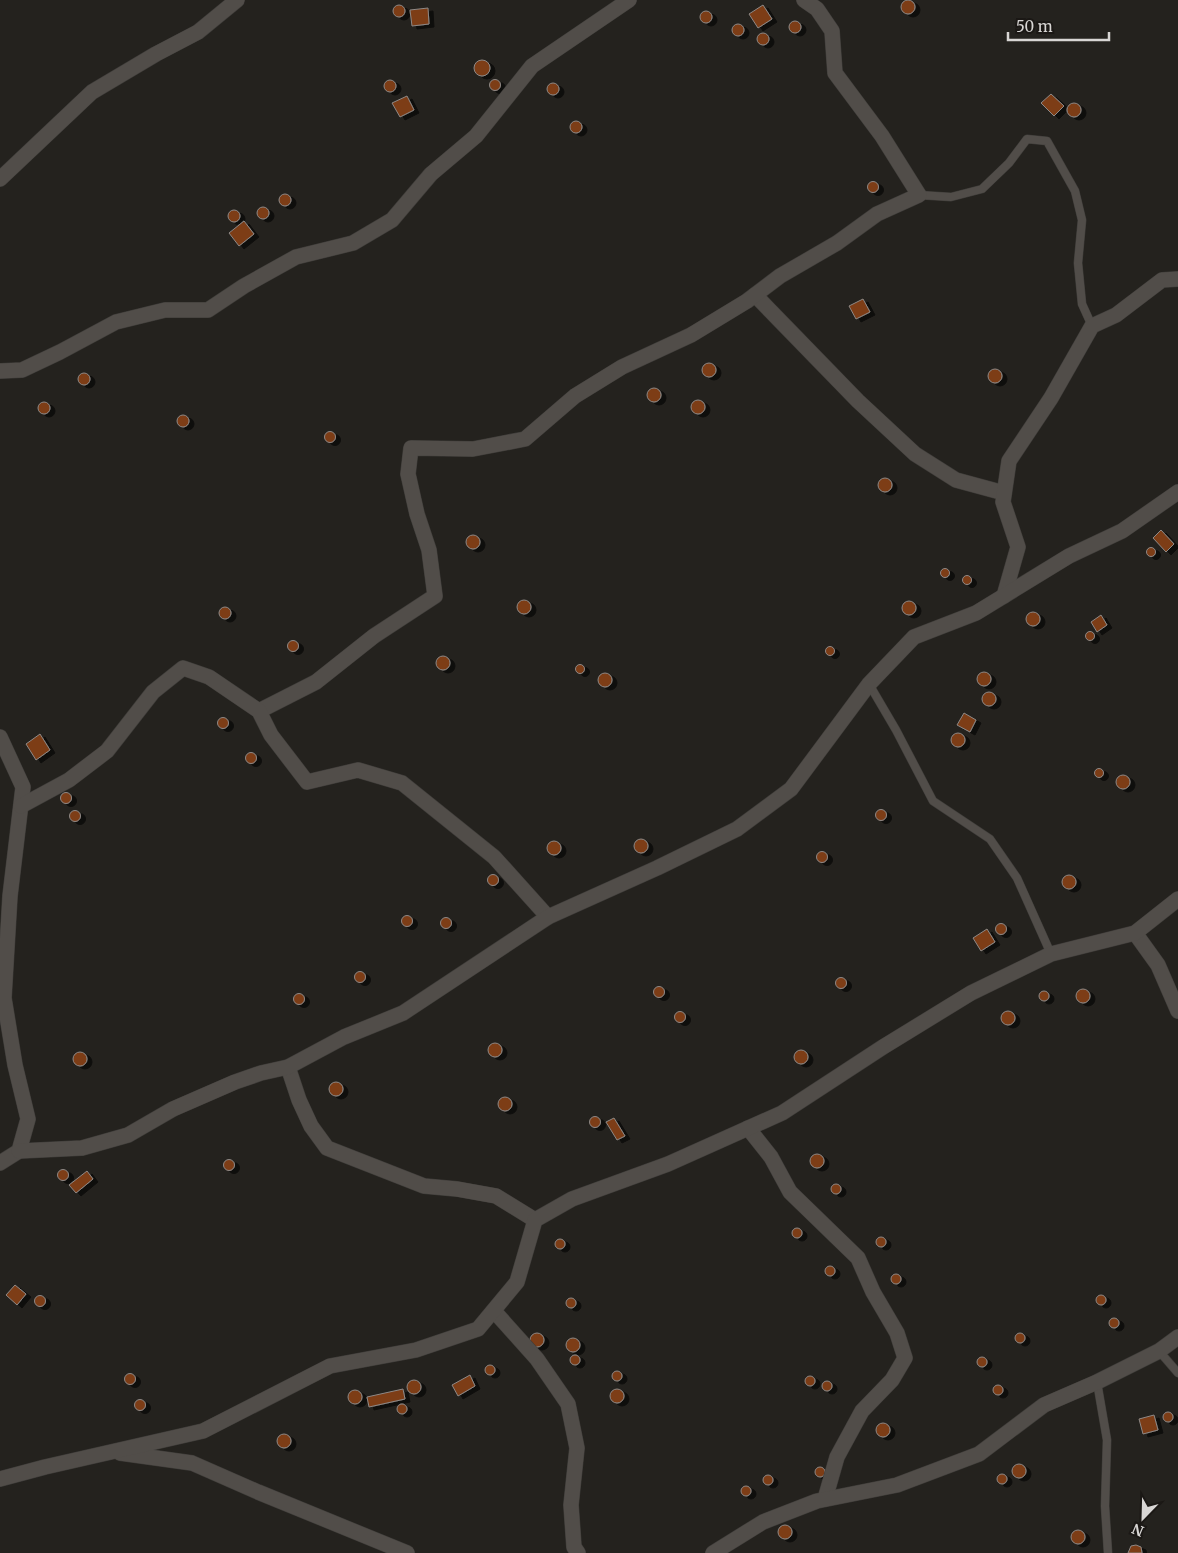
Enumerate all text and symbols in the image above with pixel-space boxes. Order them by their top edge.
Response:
scale bar [1008,10,1109,42]
text: 50 m [1016,17,1053,36]
north arrow [1118,1493,1168,1543]
text: N [1129,1520,1147,1540]

